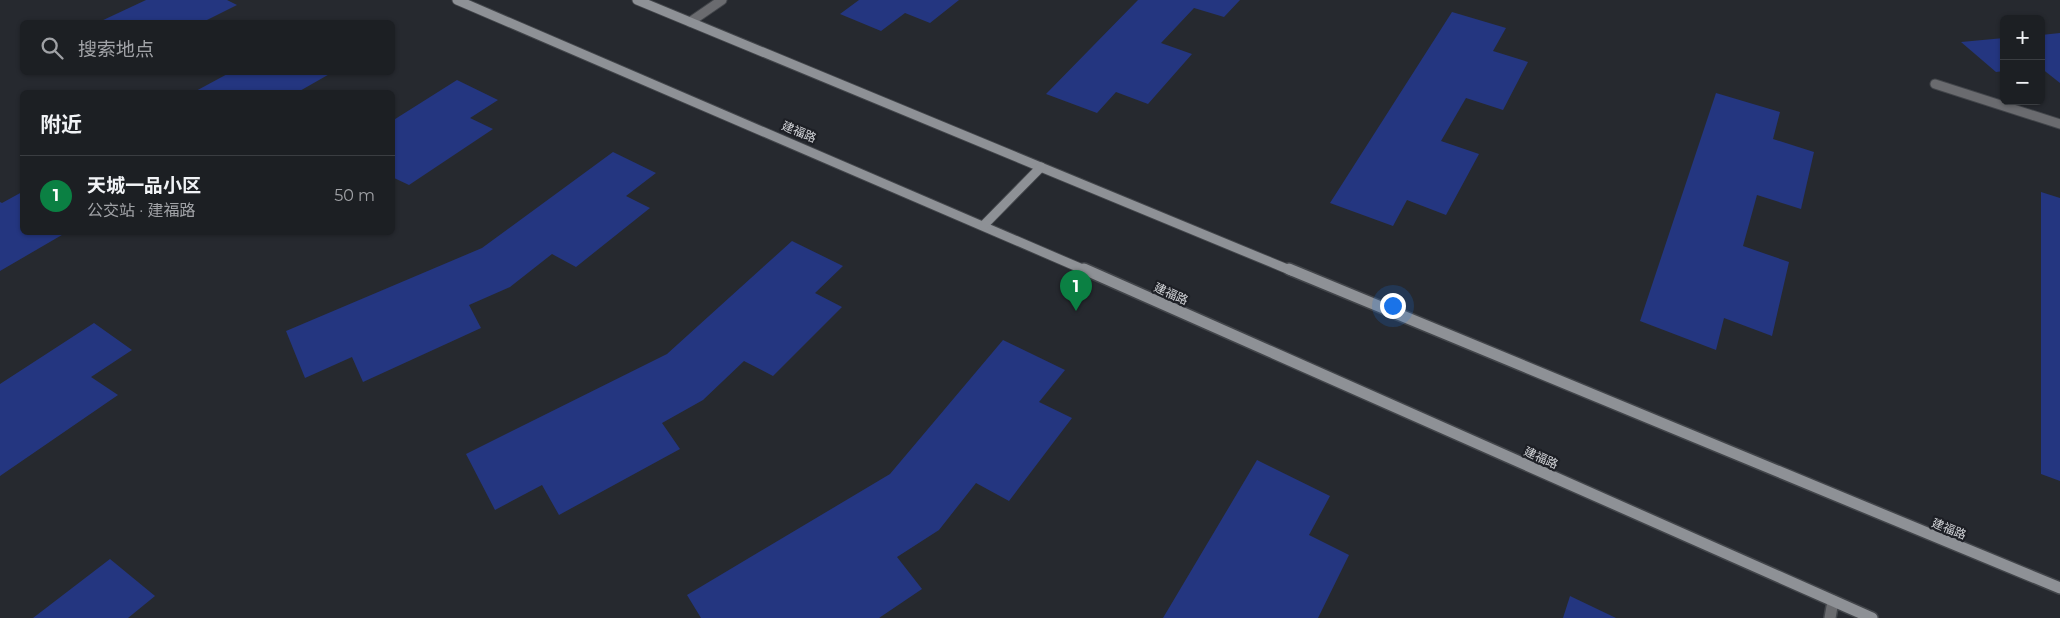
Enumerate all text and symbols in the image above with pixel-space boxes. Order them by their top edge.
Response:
map controls [2000,15,2045,105]
button: + [2000,15,2045,60]
search box [20,20,395,75]
icon: search [38,34,66,62]
text: 搜索地点 [78,38,154,61]
button: − [2000,60,2045,105]
text: 附近 [40,112,82,137]
street label: 建福路 [780,118,819,145]
text: 天城一品小区 [87,174,201,197]
text: 1 [53,186,59,205]
text: 50 m [334,186,375,205]
text: 公交站 · 建福路 [87,201,195,220]
pin: 1 [1060,270,1092,311]
street label: 建福路 [1152,279,1191,308]
your location [1380,293,1406,319]
street label: 建福路 [1522,443,1561,472]
street label: 建福路 [1930,515,1969,542]

